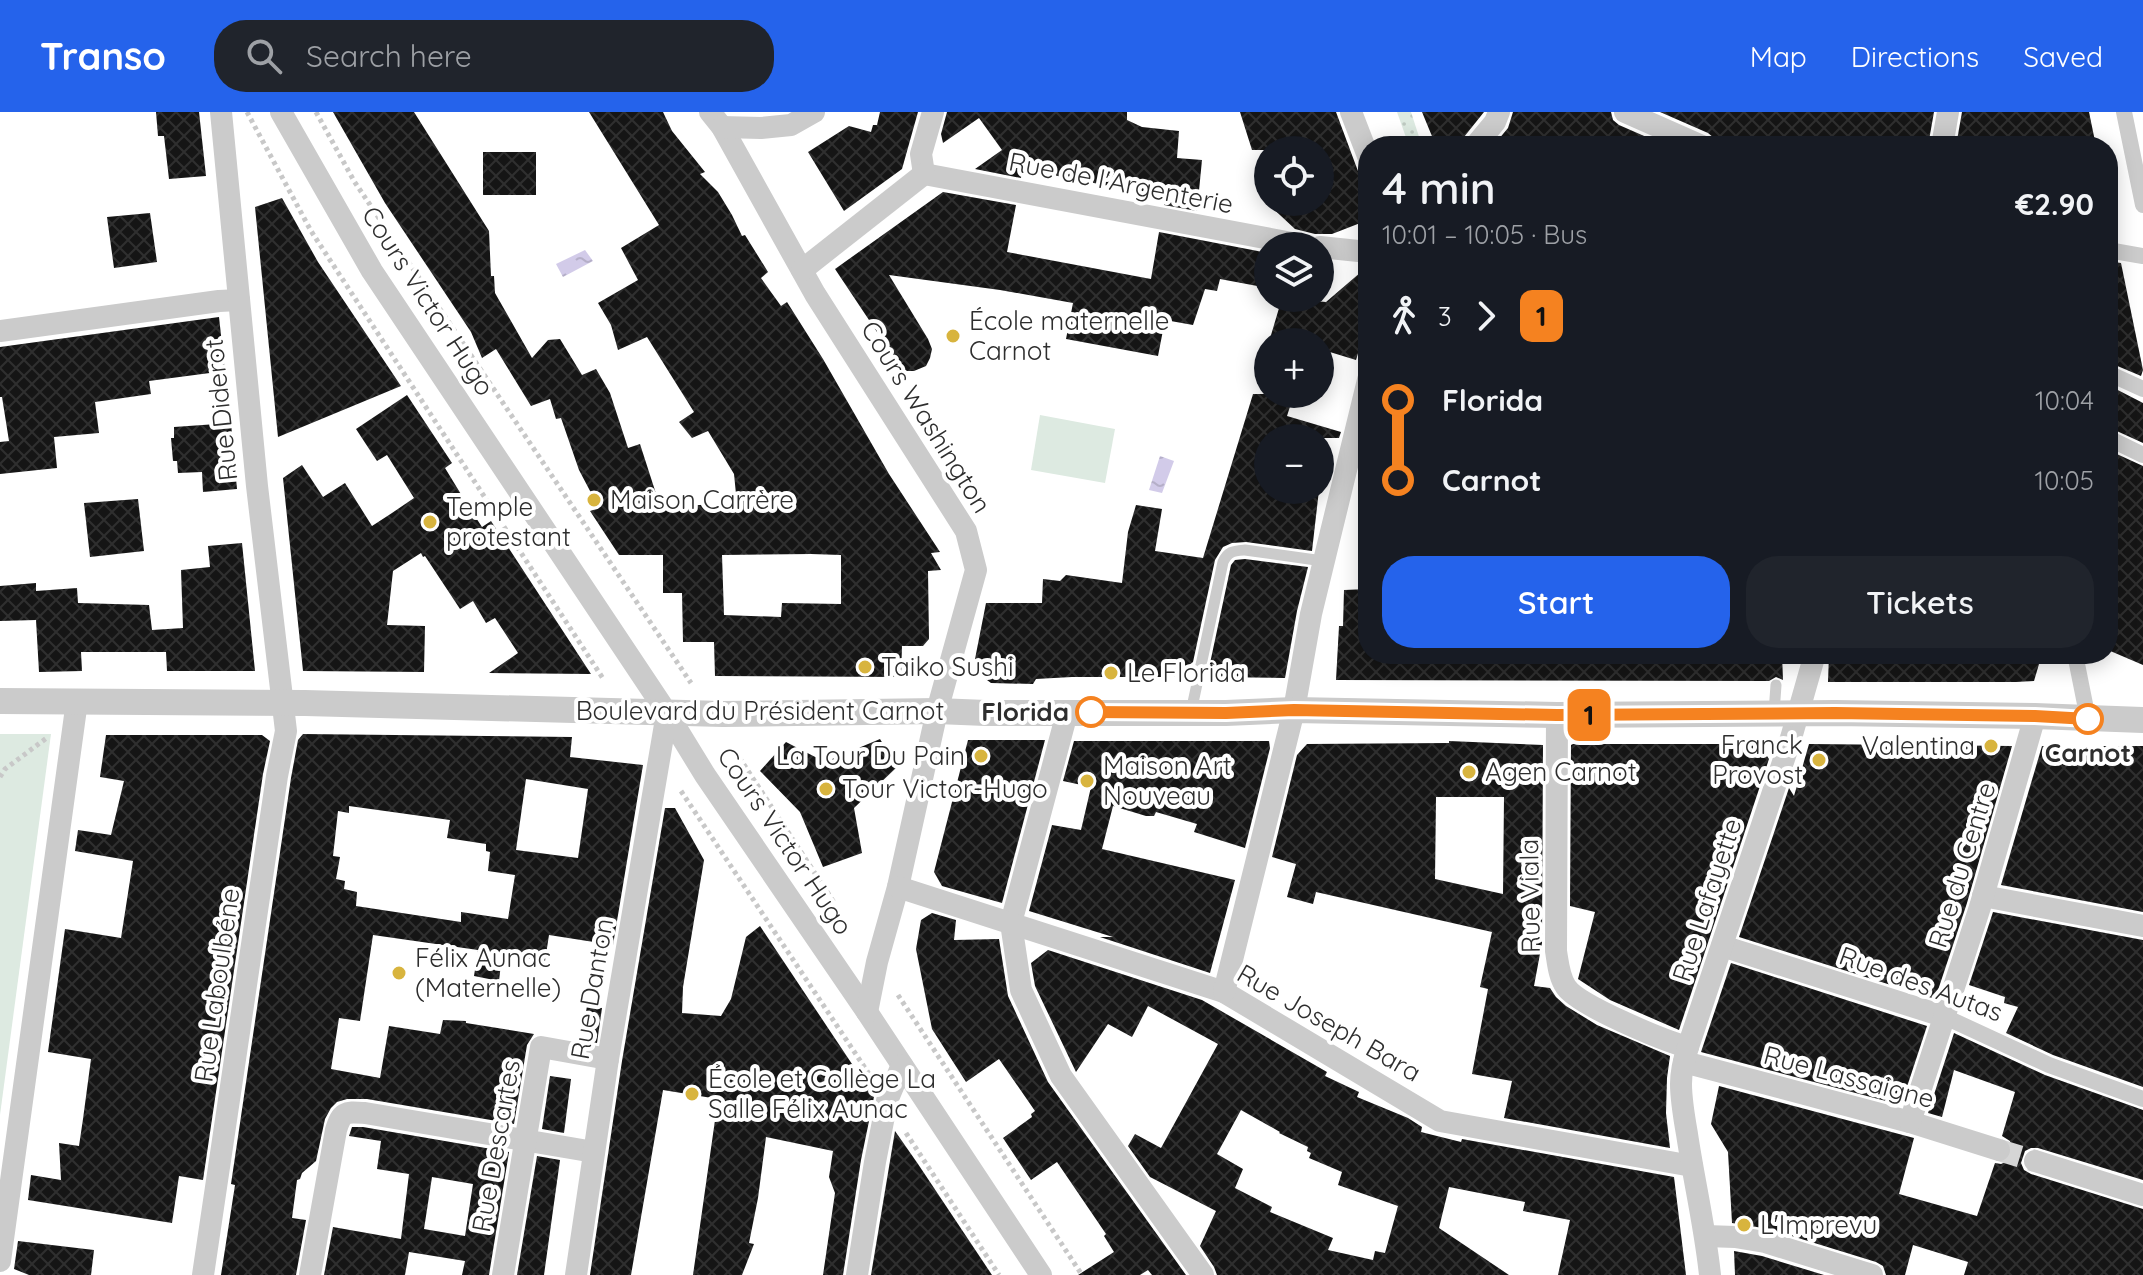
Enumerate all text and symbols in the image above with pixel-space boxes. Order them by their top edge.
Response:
search box [214,20,774,92]
text: Transo [40,32,166,80]
icon: search [242,34,286,78]
text: Search here [306,37,472,75]
text: Map [1750,39,1807,74]
text: Directions [1851,39,1979,74]
text: Saved [2023,39,2103,74]
map controls [1254,136,1334,504]
button: locate [1254,136,1334,216]
street label: Rue de l'Argenterie [1006,145,1236,220]
text: 4 min [1382,160,1496,215]
text: €2.90 [2015,185,2094,223]
street label: Cours Victor Hugo [355,200,502,402]
text: 10:01 – 10:05 · Bus [1382,218,1587,251]
button: layers [1254,232,1334,312]
icon: walk [1382,294,1426,338]
icon: forward [1464,294,1508,338]
text: 1 [1536,298,1547,333]
text: 3 [1438,300,1452,333]
place label: École maternelle Carnot [969,304,1169,367]
street label: Cours Washington [854,314,999,519]
marker: École maternelle Carnot [944,327,962,345]
button: + [1254,328,1334,408]
street label: Rue Diderot [197,338,244,483]
text: Florida [1442,381,1543,419]
text: 10:04 [2035,384,2094,417]
button: − [1254,424,1334,504]
text: Carnot [1442,461,1542,499]
text: 10:05 [2034,464,2094,497]
place label: Maison Carrère [610,483,794,516]
place label: Temple protestant [446,490,571,553]
marker: Maison Carrère [585,491,603,509]
marker: Temple protestant [421,513,439,531]
button: Start [1382,556,1730,648]
button: Tickets [1746,556,2094,648]
place label: Taiko Sushi [881,650,1014,683]
place label: Le Florida [1127,656,1246,689]
marker: Taiko Sushi [856,658,874,676]
marker: Le Florida [1102,664,1120,682]
line badge: 1 [1563,689,1615,741]
street label: Boulevard du Président Carnot [576,694,944,727]
place label: Florida [981,695,1069,728]
marker: Florida [1076,697,1106,727]
text: 1 [1584,697,1594,732]
marker: Carnot [2073,704,2103,734]
place label: Franck Provost [1712,728,1803,791]
place label: Valentina [1862,729,1975,762]
place label: Carnot [2045,736,2131,769]
marker: Valentina [1982,737,2000,755]
place label: La Tour Du Pain [776,739,965,772]
street label: Cours Victor Hugo [710,741,860,941]
marker: La Tour Du Pain [972,747,990,765]
place label: Maison Art Nouveau [1103,749,1232,812]
marker: Franck Provost [1810,751,1828,769]
place label: Agen Carnot [1485,755,1637,788]
marker: Agen Carnot [1460,763,1478,781]
place label: Tour Victor-Hugo [842,772,1048,805]
marker: Maison Art Nouveau [1078,772,1096,790]
street label: Rue du Centre [1921,778,2002,952]
marker: Tour Victor-Hugo [817,780,835,798]
street label: Rue Lafayette [1665,814,1748,986]
street label: Rue Viala [1512,839,1547,953]
street label: Rue Laboulbéne [187,886,246,1084]
street label: Rue Danton [563,916,620,1062]
street label: Rue des Autas [1835,939,2007,1028]
place label: Félix Aunac (Maternelle) [415,941,561,1004]
street label: Rue Joseph Bara [1231,957,1427,1089]
marker: Félix Aunac (Maternelle) [390,964,408,982]
street label: Rue Lassaigne [1760,1038,1938,1115]
street label: Rue Descartes [464,1057,527,1235]
place label: École et Collège La Salle Félix Aunac [708,1062,936,1125]
marker: École et Collège La Salle Félix Aunac [683,1085,701,1103]
place label: L'Imprevu [1760,1208,1877,1241]
marker: L'Imprevu [1735,1216,1753,1234]

